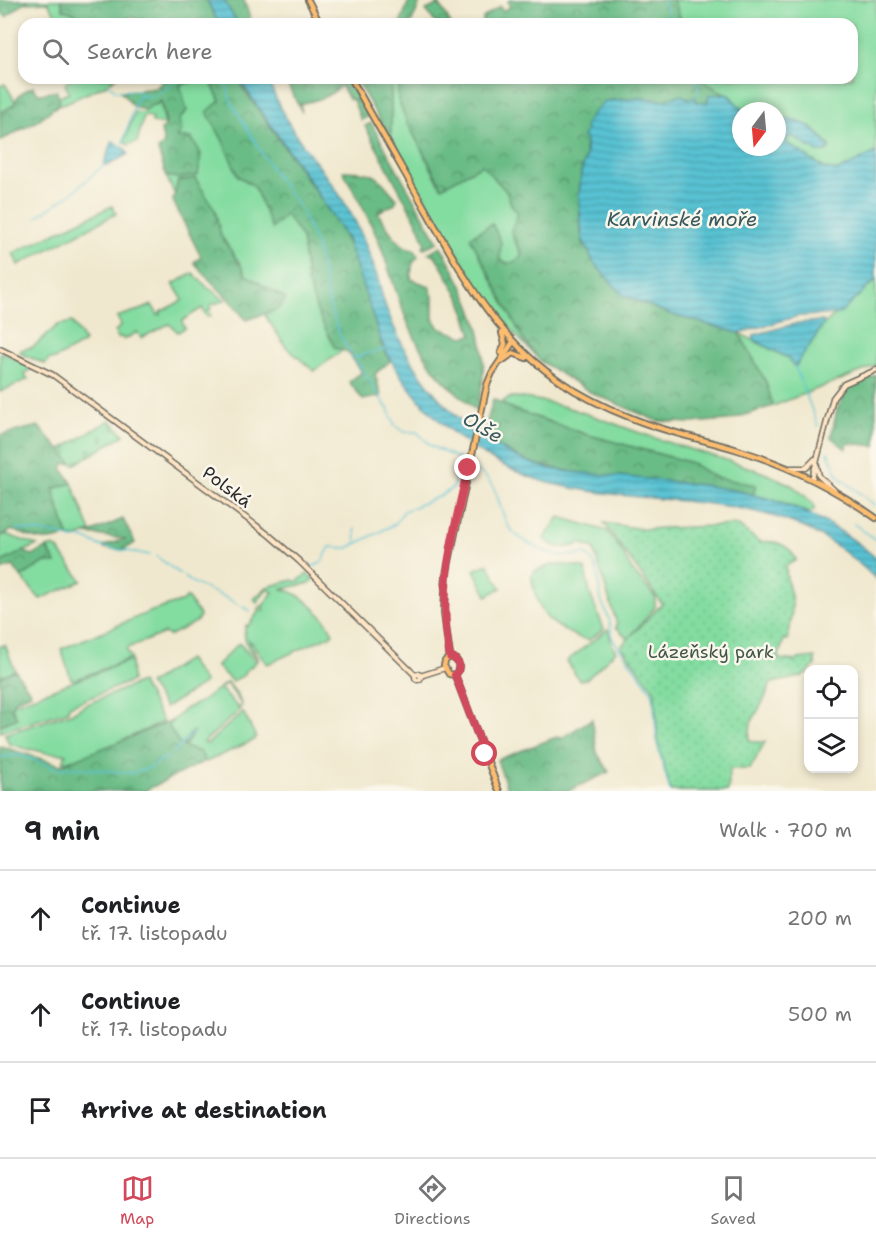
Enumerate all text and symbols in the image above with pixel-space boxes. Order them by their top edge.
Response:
search box [18,18,858,84]
icon: search [39,35,72,68]
text: Search here [87,37,213,66]
north arrow [732,102,786,156]
water label: Karvinské moře [607,206,757,232]
water label: Olše [458,405,508,449]
route end [454,454,480,480]
street label: Polská [198,461,256,513]
park label: Lázeňský park [648,640,774,664]
map controls [804,665,858,773]
button: locate [804,665,858,719]
button: layers [804,719,858,773]
route start [471,740,497,766]
text: 9 min [24,813,100,848]
text: Walk · 700 m [719,817,852,843]
text: Continue [81,891,181,920]
icon: ahead [24,902,57,935]
text: 200 m [787,905,852,931]
text: tř. 17. listopadu [81,920,228,946]
text: Continue [81,987,181,1016]
icon: ahead [24,998,57,1031]
text: 500 m [788,1001,852,1027]
text: tř. 17. listopadu [81,1016,228,1042]
icon: arrive [24,1094,57,1127]
text: Arrive at destination [81,1096,327,1125]
tab: Map [120,1172,154,1229]
tab: Directions [394,1172,471,1229]
tab: Saved [711,1172,756,1229]

